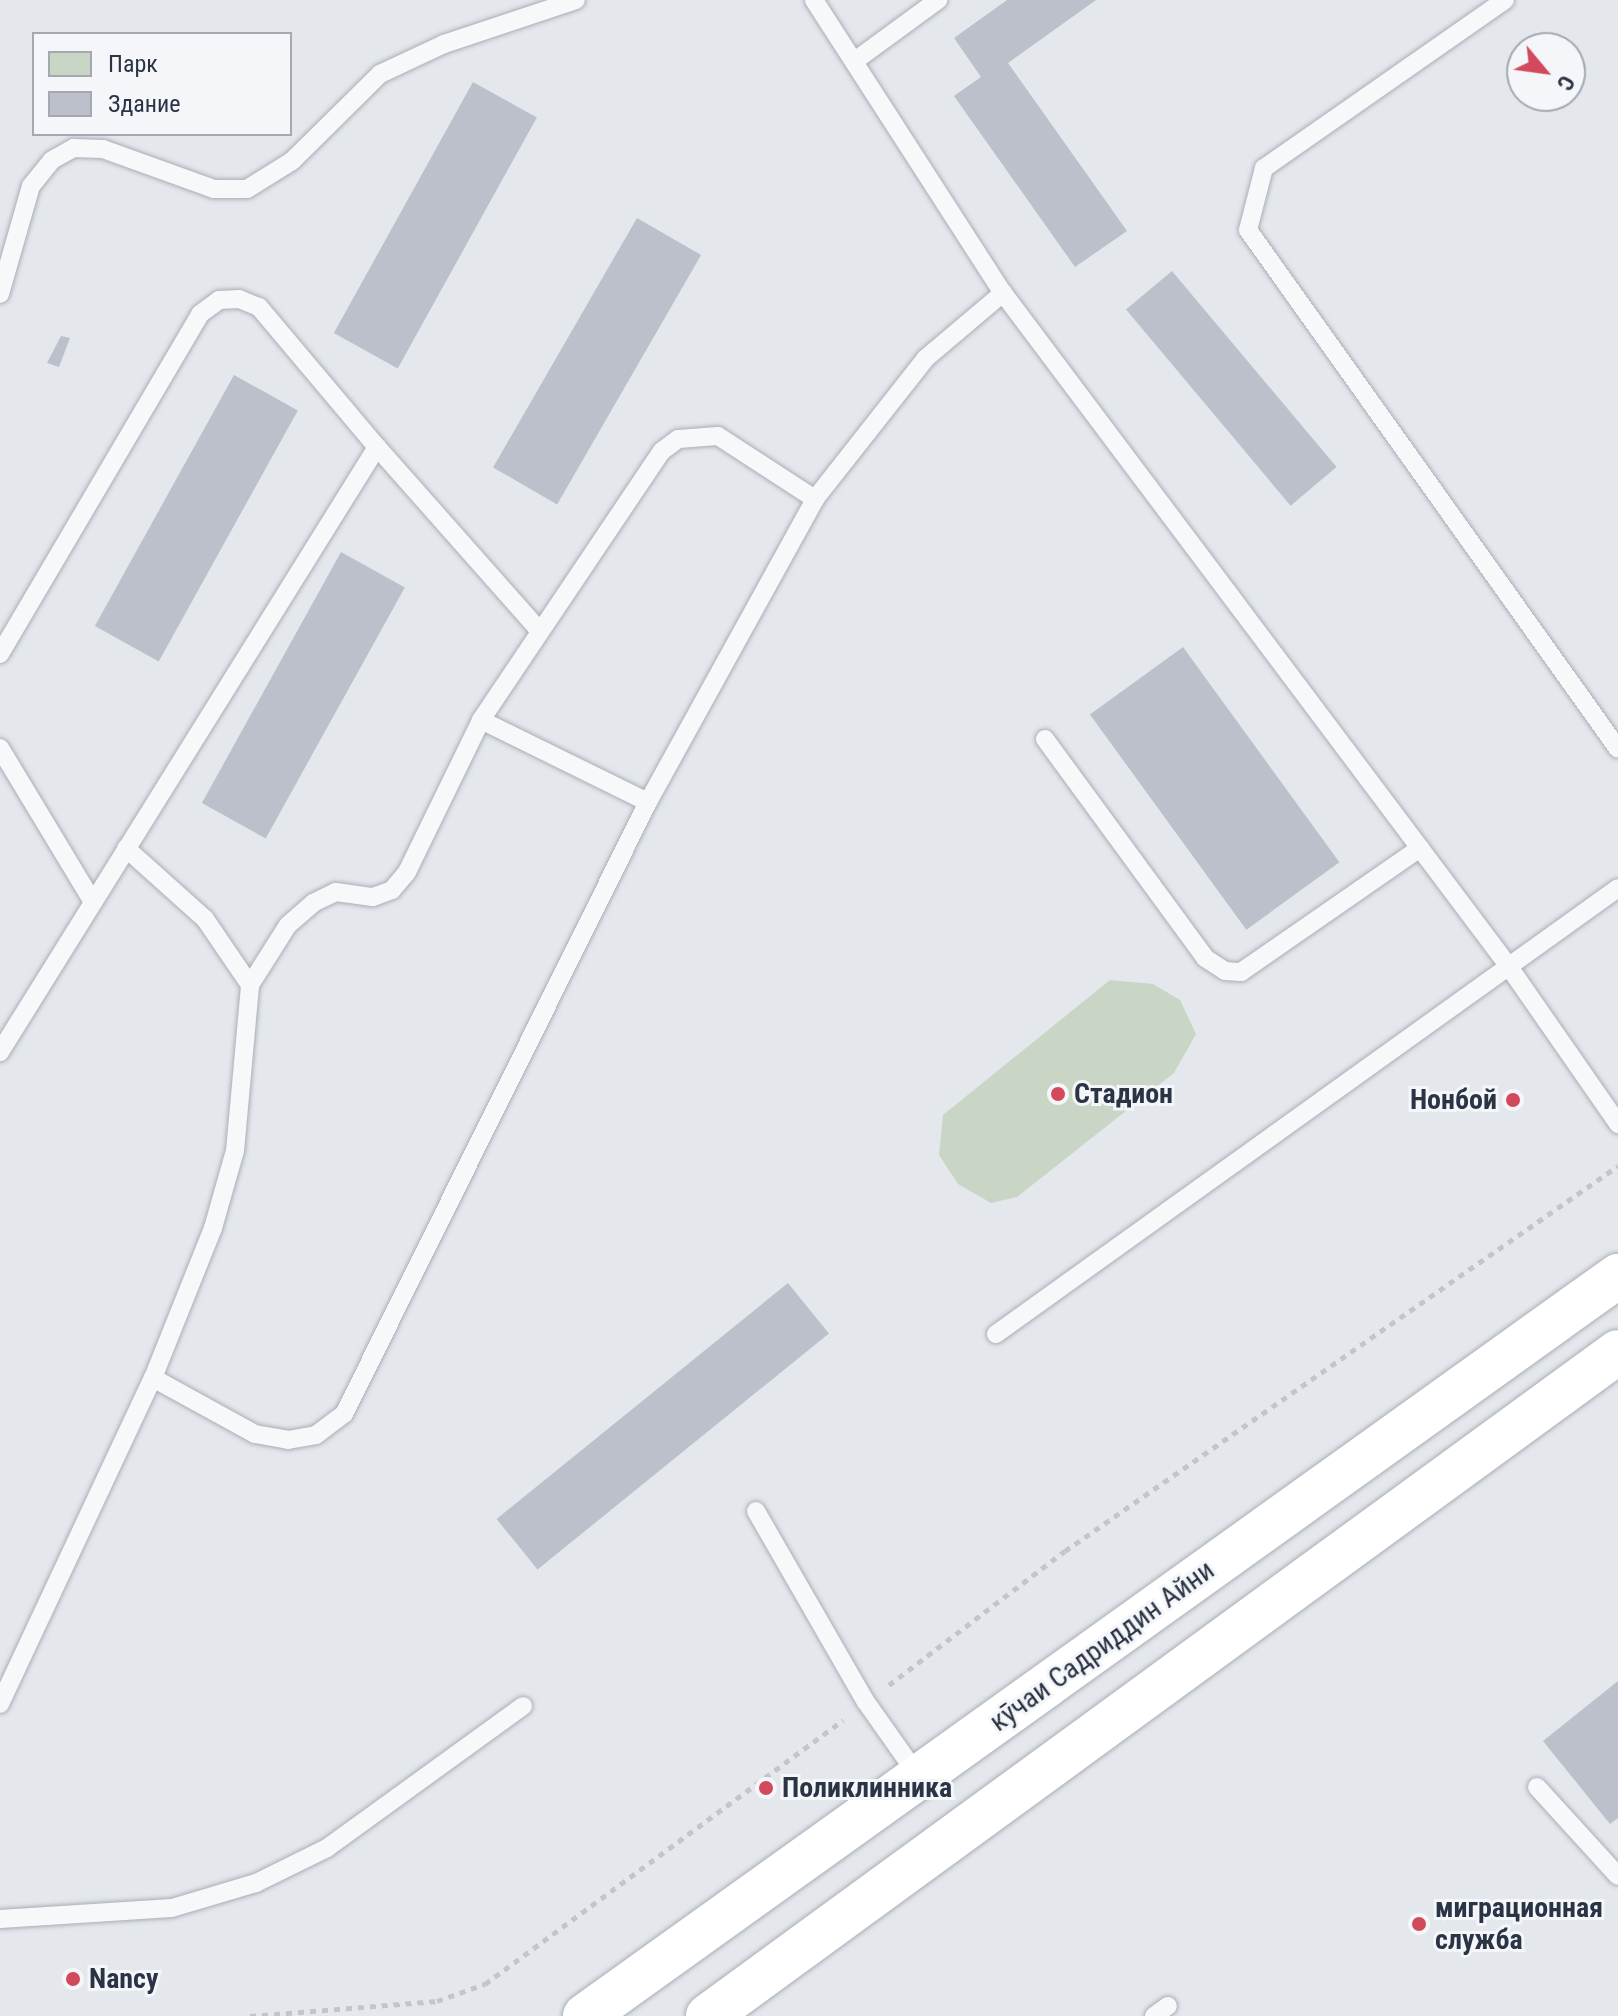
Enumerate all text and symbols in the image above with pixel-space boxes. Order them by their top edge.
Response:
legend [32,32,292,136]
north arrow [1506,32,1586,112]
text: Парк [108,50,158,78]
text: С [1552,71,1580,94]
text: Здание [108,90,180,118]
place label: Стадион [1074,1077,1173,1111]
place label: Нонбой [1410,1083,1497,1117]
marker: Стадион [1049,1085,1067,1103]
marker: Нонбой [1504,1091,1522,1109]
street label: кӯчаи Садриддин Айни [983,1553,1221,1739]
place label: Поликлинника [782,1771,952,1805]
marker: Поликлинника [757,1779,775,1797]
place label: миграционная служба [1435,1891,1603,1957]
marker: миграционная служба [1410,1915,1428,1933]
place label: Nancy [89,1962,158,1996]
marker: Nancy [64,1970,82,1988]

